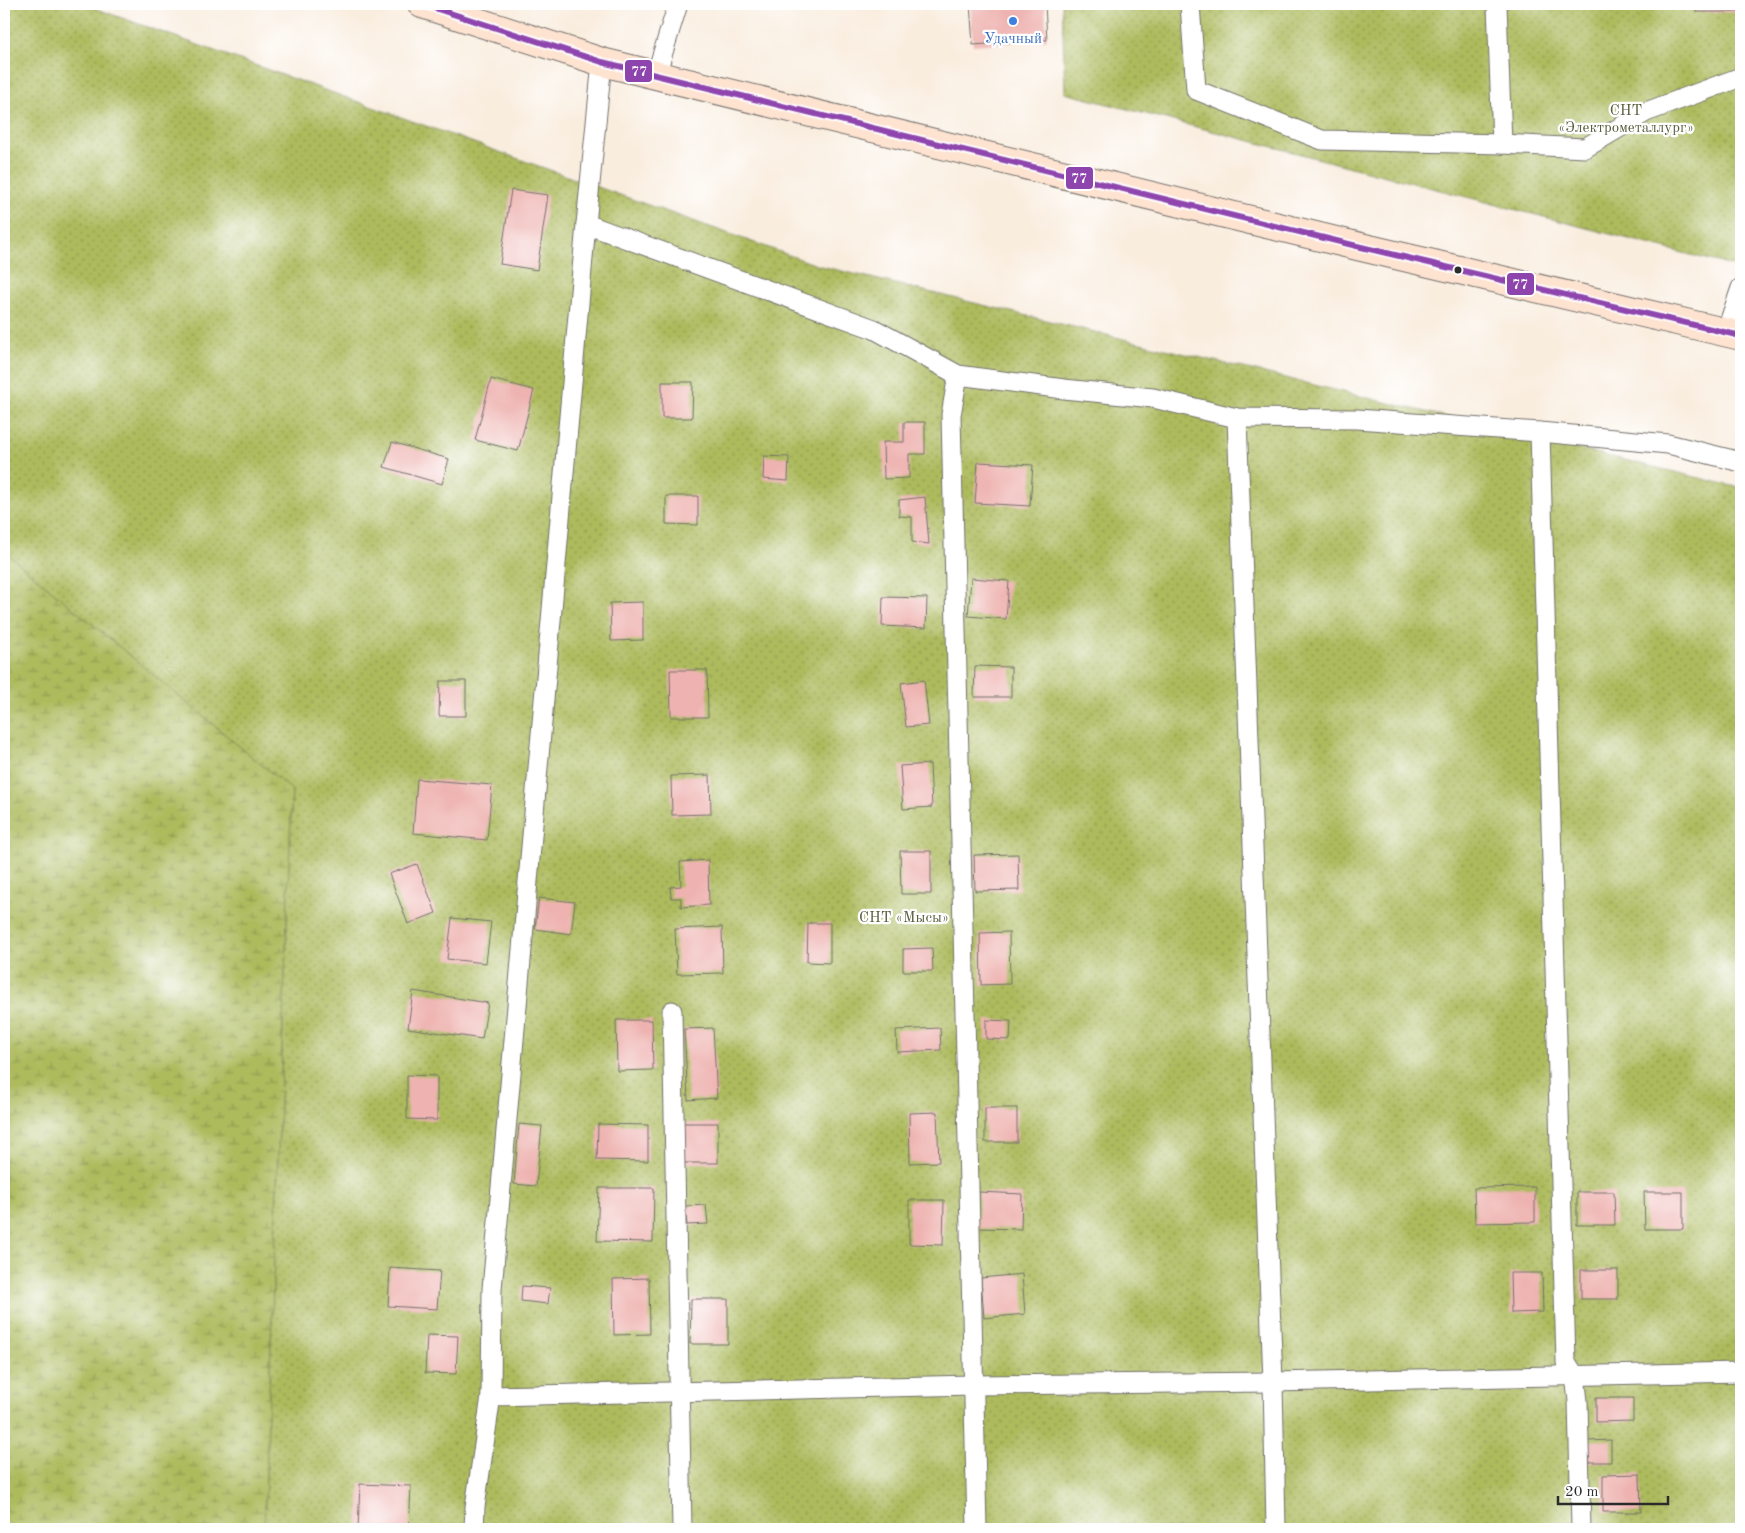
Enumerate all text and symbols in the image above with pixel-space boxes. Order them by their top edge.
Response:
marker: Удачный [1007,15,1019,27]
place label: Удачный [984,32,1042,47]
line badge: 77 [624,59,653,83]
text: 77 [631,65,647,79]
park label: СНТ «Электрометаллург» [1558,104,1694,136]
line badge: 77 [1065,166,1094,190]
text: 77 [1071,172,1087,186]
unlabelled marker [1453,265,1463,275]
line badge: 77 [1506,272,1535,296]
text: 77 [1512,278,1528,292]
park label: СНТ «Мысы» [859,911,949,926]
scale bar [1558,1473,1668,1505]
text: 20 m [1565,1485,1599,1500]

